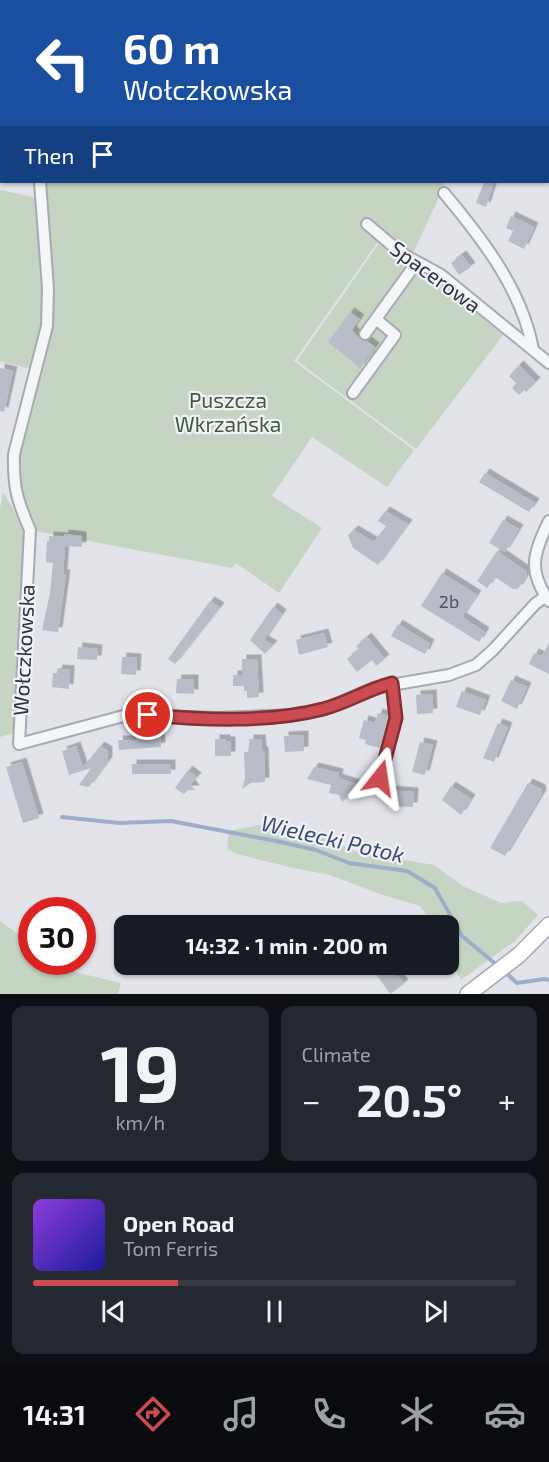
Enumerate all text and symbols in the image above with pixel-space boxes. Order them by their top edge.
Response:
text: 60 m [123,22,220,72]
icon: left [24,24,102,102]
text: Wołczkowska [123,73,292,105]
icon: arrive [86,138,119,171]
text: Then [24,142,74,168]
street label: Spacerowa [386,235,486,317]
park label: Puszcza Wkrzańska [175,387,281,436]
street label: Wołczkowska [7,584,39,716]
house number: 2b [439,590,459,612]
pin [122,689,173,740]
icon: arrive [131,698,164,731]
position arrow [348,746,412,810]
water label: Wielecki Potok [259,809,407,867]
speed limit sign: 30 [18,897,96,975]
text: 14:32 · 1 min · 200 m [185,932,388,958]
text: 19 [100,1024,180,1118]
text: Climate [302,1042,371,1066]
text: 20.5° [356,1072,462,1126]
text: − [302,1080,321,1120]
text: + [498,1080,516,1120]
text: km/h [115,1110,165,1134]
text: Open Road [123,1210,235,1236]
text: Tom Ferris [123,1236,218,1260]
icon: previous [97,1295,130,1328]
icon: pause [258,1295,291,1328]
icon: next [419,1295,452,1328]
icon: directions [132,1393,174,1435]
icon: music [220,1393,262,1435]
icon: phone [308,1393,350,1435]
icon: climate [396,1393,438,1435]
icon: car [484,1393,526,1435]
text: 14:31 [23,1398,86,1430]

